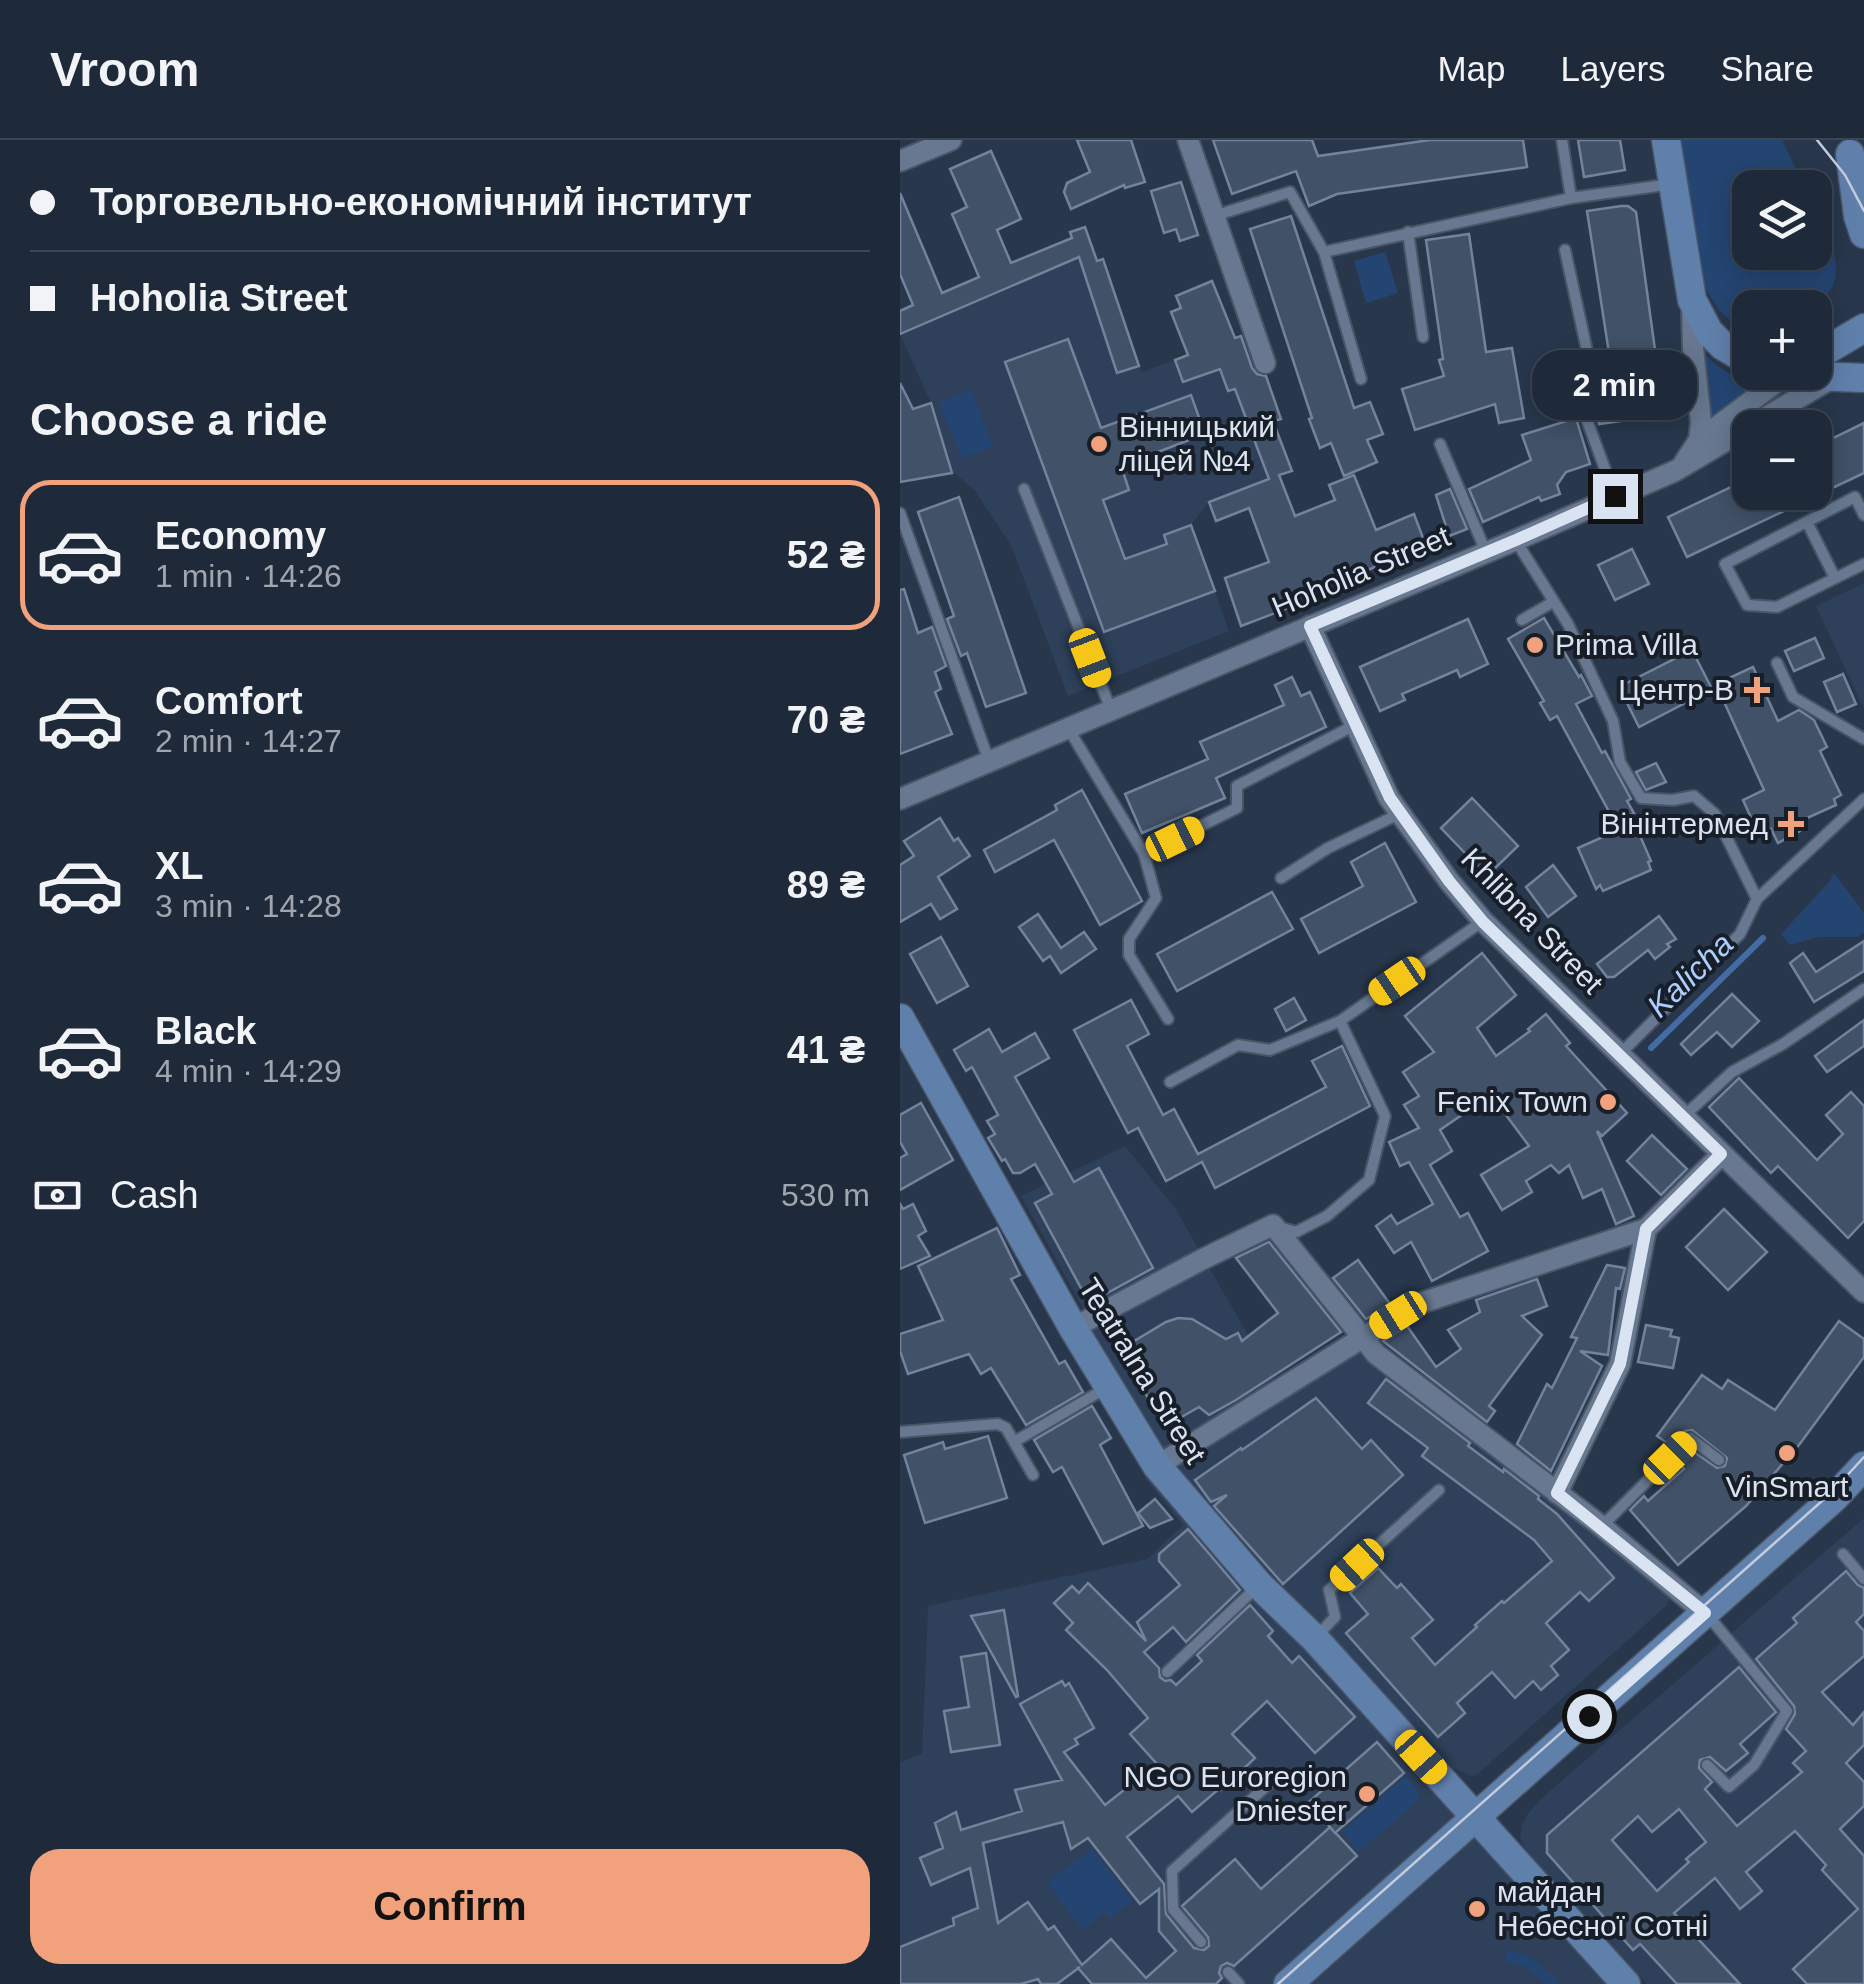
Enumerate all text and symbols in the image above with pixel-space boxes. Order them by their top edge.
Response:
text: Vroom [50,43,199,96]
text: Map [1437,49,1506,88]
text: Layers [1561,49,1666,88]
text: Share [1721,49,1814,88]
map controls [1732,170,1832,510]
button: layers [1732,170,1832,270]
text: Торговельно-економічний інститут [90,181,752,223]
text: Hoholia Street [90,277,348,319]
button: + [1732,290,1832,390]
callout: 2 min [1532,351,1698,421]
text: 2 min [1573,367,1656,403]
text: Choose a ride [30,394,328,445]
place label: Вінницький ліцей №4 [1119,410,1275,477]
button: − [1732,410,1832,510]
marker: Вінницький ліцей №4 [1088,433,1110,455]
route end [1593,474,1638,519]
icon: car [35,510,125,600]
text: Economy [155,515,326,557]
street label: Hoholia Street [1267,519,1455,624]
text: 52 ₴ [787,534,865,576]
text: 1 min · 14:26 [155,558,342,594]
car [1065,625,1115,691]
place label: Prima Villa [1555,628,1698,661]
marker: Prima Villa [1524,634,1546,656]
place label: Центр-В [1618,673,1734,706]
icon: car [35,675,125,765]
marker: Центр-В [1744,677,1770,703]
text: Comfort [155,680,303,722]
text: 70 ₴ [787,699,865,741]
text: 2 min · 14:27 [155,723,342,759]
place label: Вінінтермед [1601,807,1768,840]
marker: Вінінтермед [1778,811,1804,837]
car [1141,812,1209,866]
icon: car [35,840,125,930]
street label: Khlibna Street [1455,841,1610,1000]
text: XL [155,845,204,887]
text: 89 ₴ [787,864,865,906]
text: 3 min · 14:28 [155,888,342,924]
water label: Kalicha [1640,926,1740,1024]
car [1364,952,1430,1010]
icon: car [35,1005,125,1095]
text: Black [155,1010,256,1052]
text: 41 ₴ [787,1029,865,1071]
text: 4 min · 14:29 [155,1053,342,1089]
place label: Fenix Town [1437,1085,1588,1118]
marker: Fenix Town [1597,1091,1619,1113]
icon: cash [30,1168,85,1223]
text: Cash [110,1174,199,1216]
text: 530 m [781,1177,870,1213]
street label: Teatralna Street [1072,1272,1213,1470]
car [1365,1286,1431,1344]
car [1638,1426,1702,1490]
marker: VinSmart [1776,1442,1798,1464]
place label: VinSmart [1726,1470,1849,1503]
car [1325,1534,1389,1596]
route start [1567,1694,1612,1739]
car [1390,1725,1452,1789]
place label: NGO Euroregion Dniester [1124,1760,1347,1827]
marker: NGO Euroregion Dniester [1356,1783,1378,1805]
button: Confirm [30,1849,870,1964]
place label: майдан Небесної Сотні [1497,1875,1708,1942]
marker: майдан Небесної Сотні [1466,1898,1488,1920]

